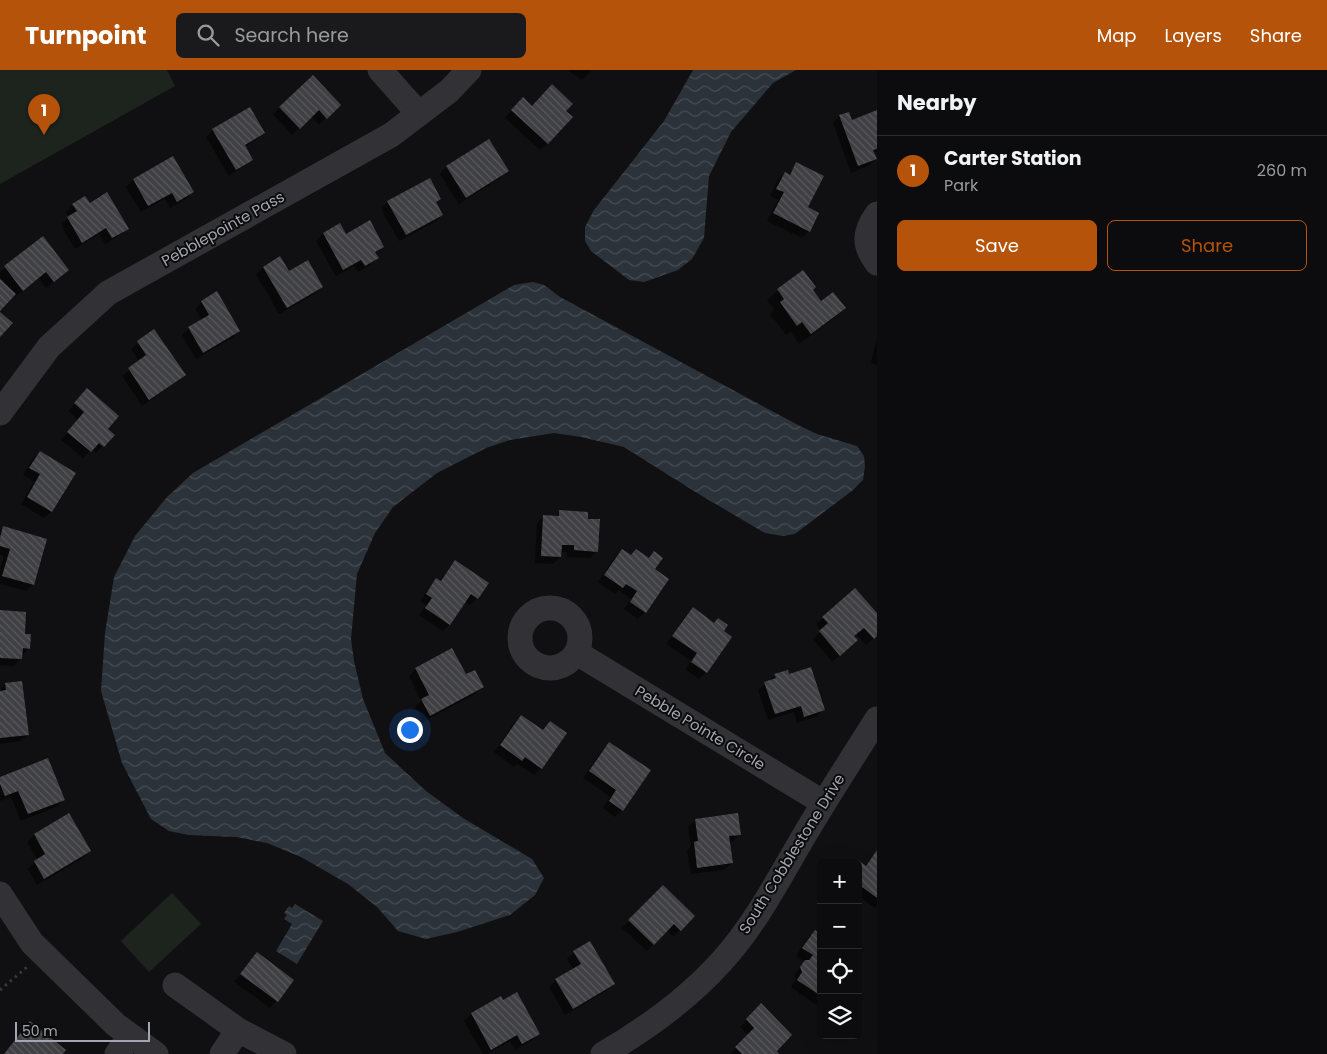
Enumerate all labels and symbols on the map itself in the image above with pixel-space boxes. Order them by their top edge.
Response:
pin: 1 [28,94,60,135]
street label: Pebblepointe Pass [158,186,288,271]
street label: Pebble Pointe Circle [631,680,769,775]
your location [397,717,423,743]
street label: South Cobblestone Drive [734,770,849,938]
scale bar [15,1019,150,1042]

